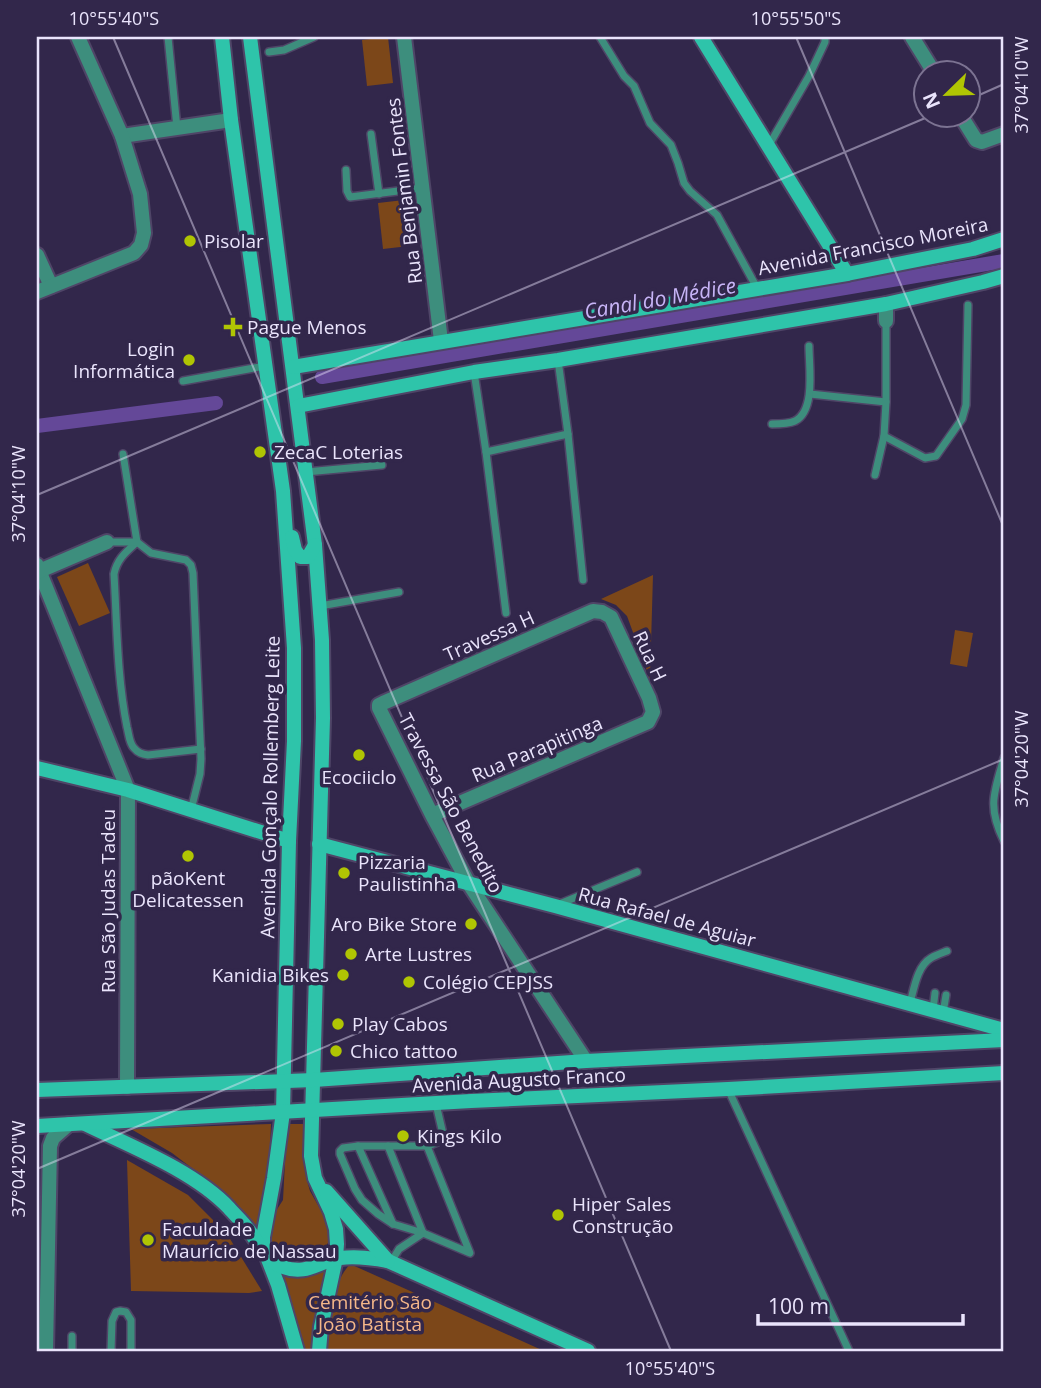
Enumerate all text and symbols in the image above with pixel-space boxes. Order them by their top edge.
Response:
text: 10°55'40"S [69,6,159,30]
text: 10°55'50"S [751,6,841,30]
text: 37°04'10"W [1009,36,1033,134]
north arrow [912,60,982,130]
text: N [916,88,946,113]
street label: Rua Benjamin Fontes [380,97,428,285]
street label: Avenida Francisco Moreira [756,211,990,281]
place label: Pisolar [204,228,264,254]
marker: Pisolar [182,233,198,249]
water label: Canal do Médice [582,271,738,325]
place label: Pague Menos [247,314,366,340]
marker: Pague Menos [225,319,241,335]
place label: Login Informática [73,336,175,384]
marker: Login Informática [181,352,197,368]
place label: ZecaC Loterias [274,439,403,465]
marker: ZecaC Loterias [252,444,268,460]
text: 37°04'10"W [6,445,30,543]
street label: Travessa H [440,604,538,668]
street label: Rua H [627,627,673,685]
street label: Avenida Gonçalo Rollemberg Leite [254,635,286,939]
street label: Travessa São Benedito [393,709,509,897]
street label: Rua Parapitinga [468,710,606,788]
text: 37°04'20"W [1009,710,1033,808]
marker: Ecociiclo [351,747,367,763]
place label: Ecociiclo [321,764,397,790]
street label: Rua São Judas Tadeu [95,809,121,993]
marker: pãoKent Delicatessen [180,848,196,864]
place label: Pizzaria Paulistinha [358,849,456,897]
place label: pãoKent Delicatessen [132,865,244,913]
marker: Pizzaria Paulistinha [336,865,352,881]
street label: Rua Rafael de Aguiar [575,881,759,953]
place label: Aro Bike Store [331,911,457,937]
marker: Aro Bike Store [463,916,479,932]
place label: Arte Lustres [365,941,472,967]
marker: Arte Lustres [343,946,359,962]
place label: Kanidia Bikes [212,962,329,988]
marker: Kanidia Bikes [335,967,351,983]
place label: Colégio CEPJSS [423,969,553,995]
marker: Colégio CEPJSS [401,974,417,990]
place label: Play Cabos [352,1011,448,1037]
marker: Play Cabos [330,1016,346,1032]
place label: Chico tattoo [350,1038,458,1064]
marker: Chico tattoo [328,1043,344,1059]
street label: Avenida Augusto Franco [412,1061,626,1099]
text: 37°04'20"W [6,1120,30,1218]
place label: Kings Kilo [417,1123,502,1149]
marker: Kings Kilo [395,1128,411,1144]
place label: Hiper Sales Construção [572,1191,673,1239]
marker: Hiper Sales Construção [550,1207,566,1223]
place label: Faculdade Maurício de Nassau [162,1216,337,1264]
marker: Faculdade Maurício de Nassau [140,1232,156,1248]
scale bar [758,1283,962,1327]
park label: Cemitério São João Batista [308,1289,432,1337]
text: 100 m [768,1292,829,1320]
text: 10°55'40"S [625,1356,715,1380]

